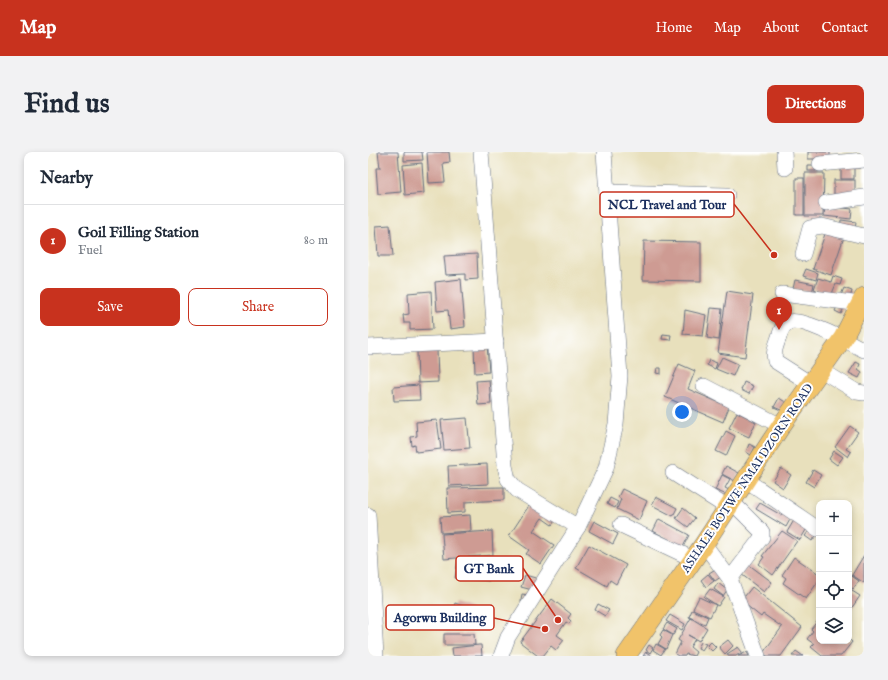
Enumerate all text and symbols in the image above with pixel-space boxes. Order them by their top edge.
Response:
text: Map [20,16,56,40]
text: Home [656,19,692,37]
text: Map [714,19,741,37]
text: About [763,19,799,37]
text: Contact [821,19,868,37]
button: Directions [767,85,864,123]
text: Find us [24,87,110,122]
text: Nearby [40,168,93,189]
callout: NCL Travel and Tour [600,192,734,217]
text: NCL Travel and Tour [607,197,726,214]
text: Goil Filling Station [78,223,199,242]
text: 1 [51,232,55,249]
text: 80 m [304,232,328,249]
text: Fuel [78,242,102,259]
button: Save [40,288,180,326]
button: Share [188,288,328,326]
pin: 1 [766,297,792,330]
street label: ASHALE BOTWE NMAI DZORN ROAD [678,380,817,577]
your location [672,402,692,422]
map controls [816,500,852,644]
button: + [816,500,852,536]
button: − [816,536,852,572]
callout: GT Bank [456,556,523,581]
text: GT Bank [464,561,515,578]
button: locate [816,572,852,608]
callout: Agorwu Building [386,605,494,630]
button: layers [816,608,852,644]
text: Agorwu Building [393,610,487,627]

